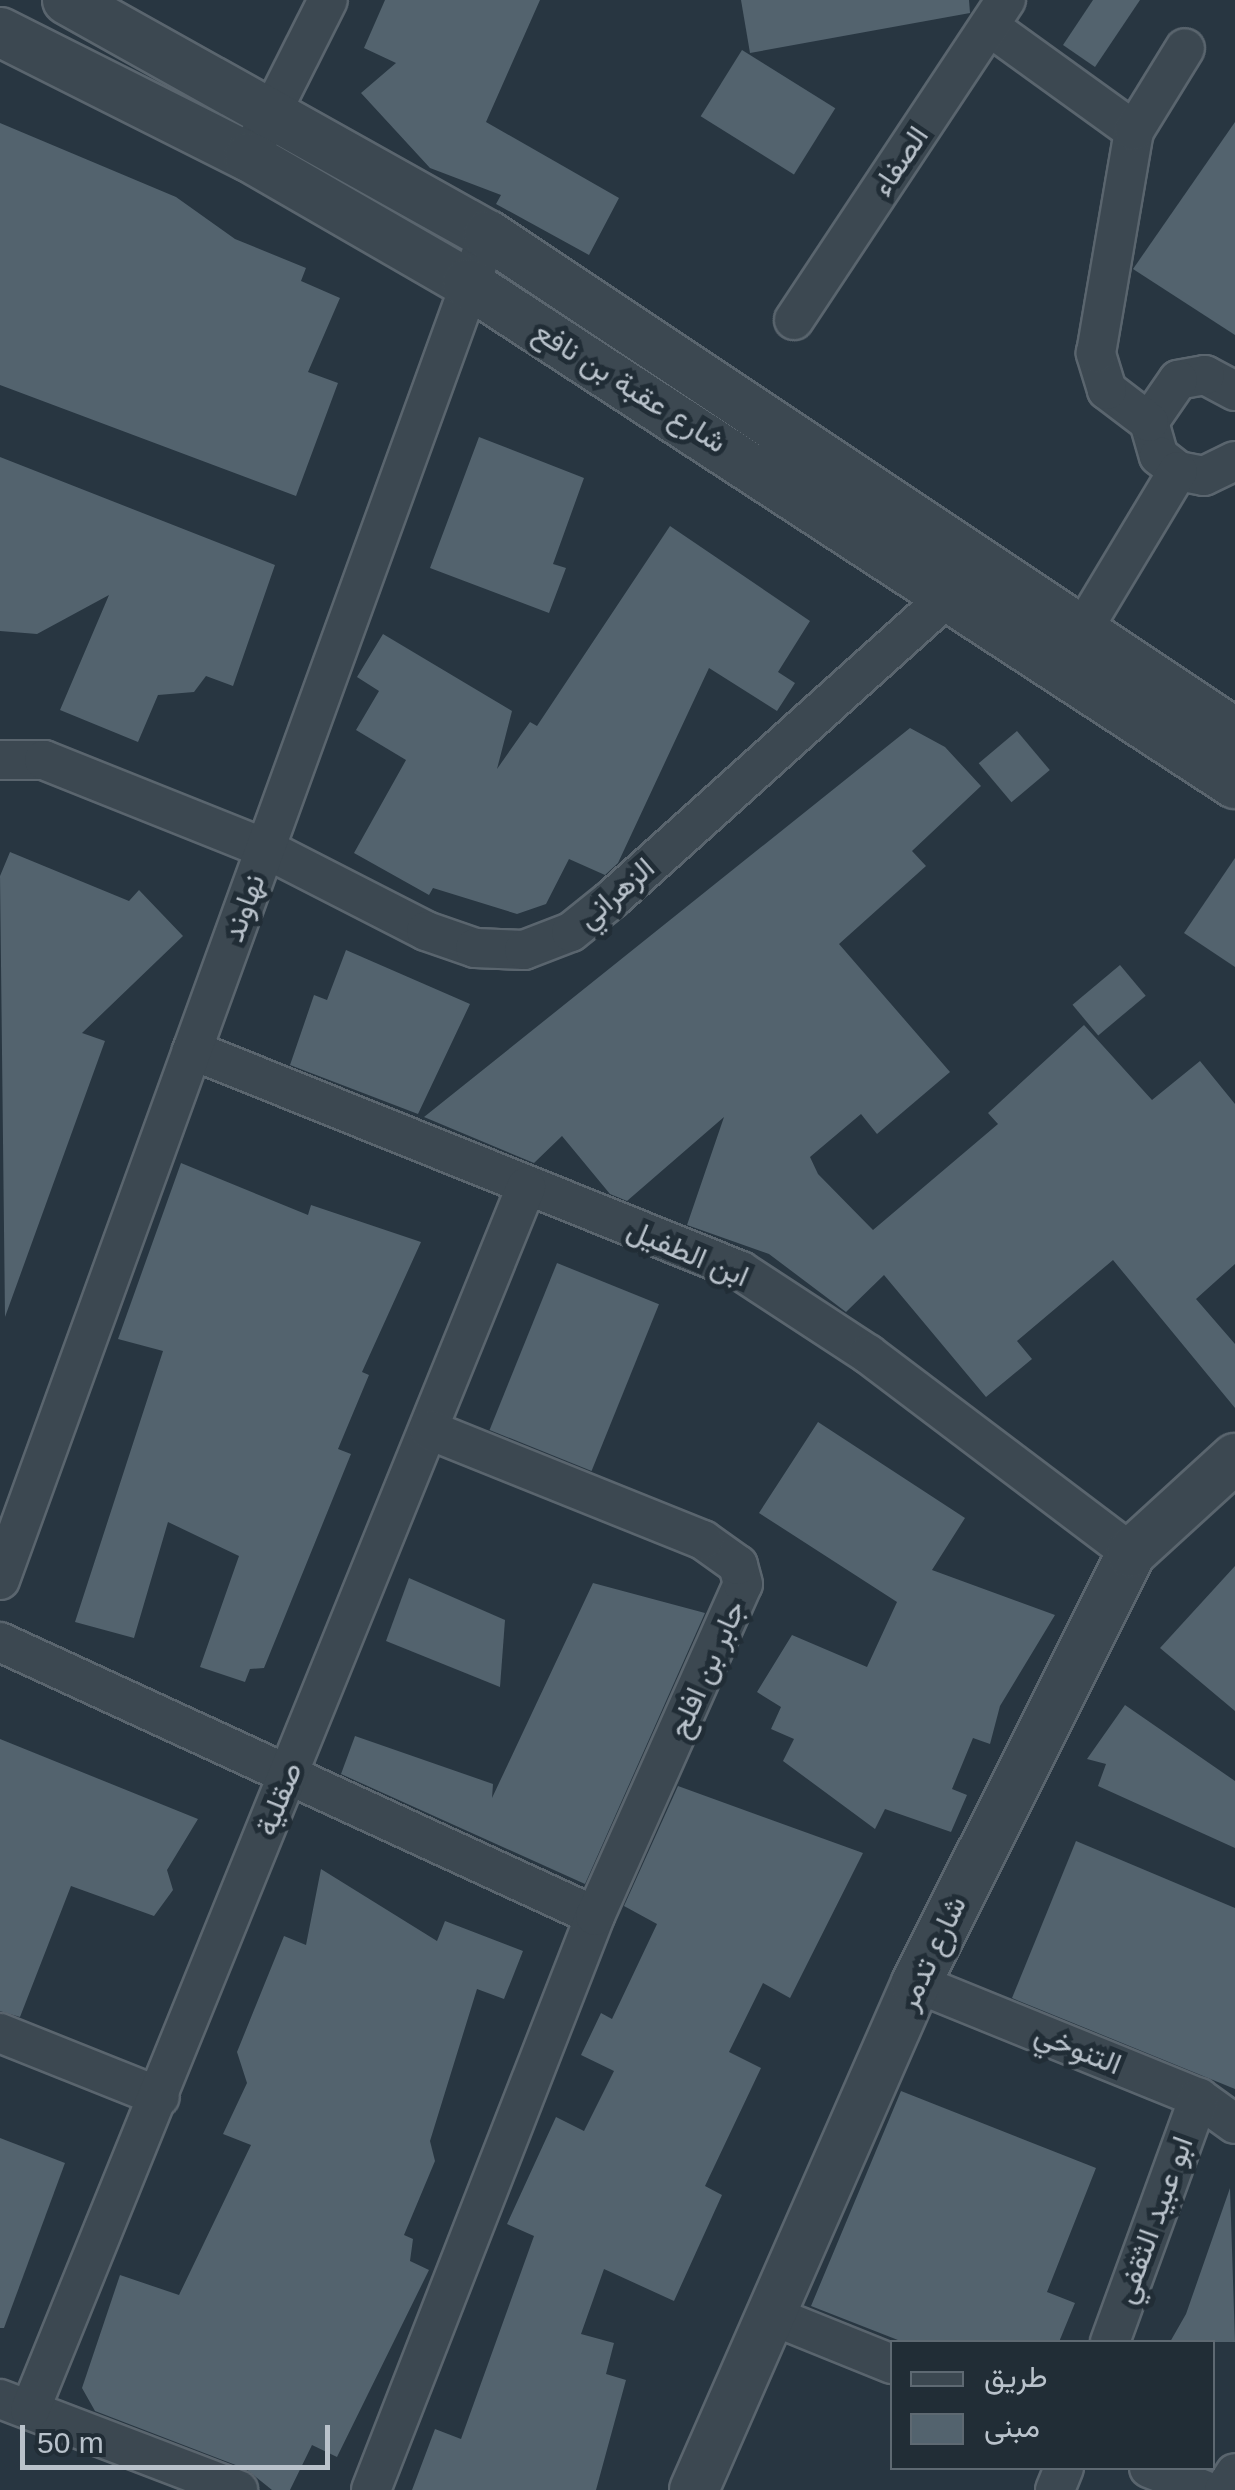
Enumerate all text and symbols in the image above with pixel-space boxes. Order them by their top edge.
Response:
street label: الصفاء [864,119,936,203]
street label: شارع عقبة بن نافع [527,313,733,461]
street label: الزهراني [570,850,662,936]
street label: نهاوند [215,869,273,947]
street label: ابن الطفيل [622,1211,754,1295]
street label: جابر بن افلح [661,1595,753,1743]
street label: صقلية [248,1757,310,1841]
street label: شارع تدمر [890,1890,974,2016]
street label: التنوخي [1029,2015,1127,2083]
street label: ابو عبيد الثقفي [1107,2132,1201,2308]
legend [890,2340,1215,2470]
text: طريق [984,2360,1048,2393]
scale bar [25,2405,335,2467]
text: مبنى [984,2410,1040,2443]
text: 50 m [37,2426,104,2459]

